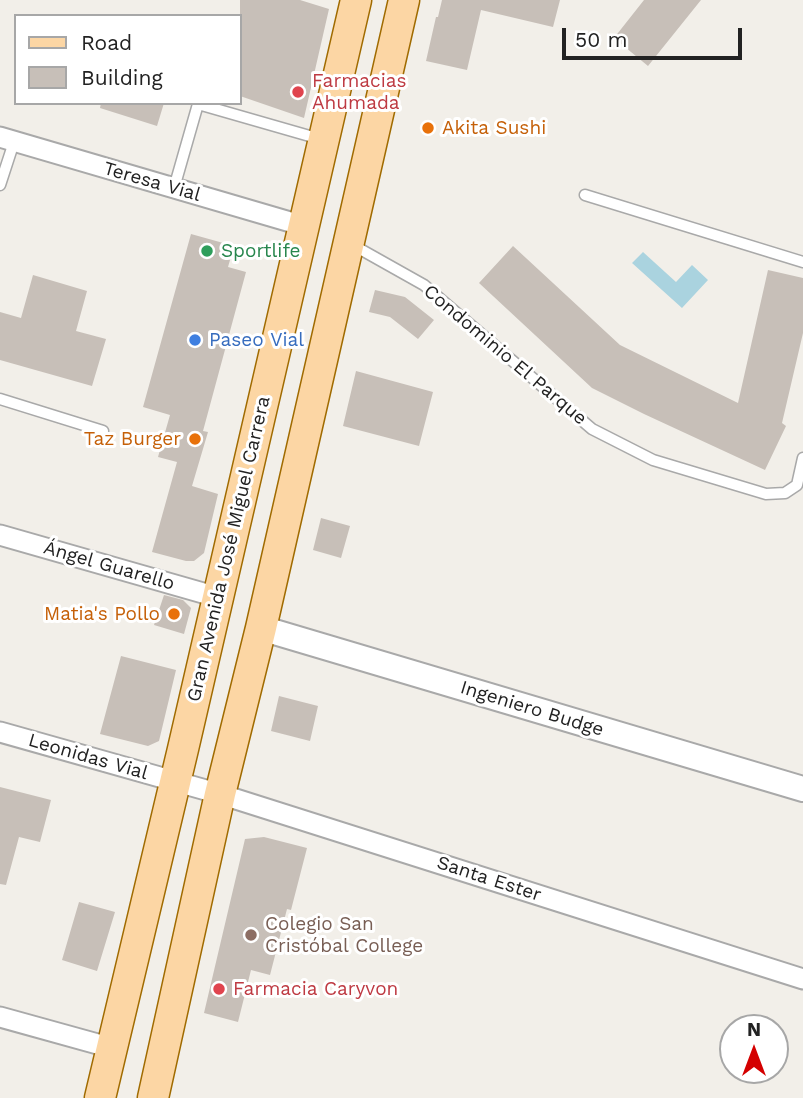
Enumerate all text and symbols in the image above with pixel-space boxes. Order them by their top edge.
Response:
legend [14,14,242,105]
scale bar [565,14,745,58]
text: 50 m [575,27,627,52]
text: Road [81,30,132,55]
text: Building [81,65,163,90]
place label: Farmacias Ahumada [312,70,406,114]
marker: Farmacias Ahumada [290,84,306,100]
place label: Akita Sushi [442,117,546,139]
marker: Akita Sushi [420,120,436,136]
street label: Teresa Vial [101,157,203,207]
place label: Sportlife [221,240,301,262]
marker: Sportlife [199,243,215,259]
street label: Condominio El Parque [419,280,591,430]
place label: Paseo Vial [209,329,304,351]
marker: Paseo Vial [187,332,203,348]
street label: Gran Avenida José Miguel Carrera [183,394,275,704]
place label: Taz Burger [84,428,181,450]
marker: Taz Burger [187,431,203,447]
street label: Ángel Guarello [41,536,177,596]
place label: Matia's Pollo [44,603,160,625]
marker: Matia's Pollo [166,606,182,622]
street label: Ingeniero Budge [458,676,606,742]
street label: Leonidas Vial [26,729,150,785]
street label: Santa Ester [434,851,544,907]
place label: Colegio San Cristóbal College [265,913,423,957]
marker: Colegio San Cristóbal College [243,927,259,943]
place label: Farmacia Caryvon [233,978,398,1000]
marker: Farmacia Caryvon [211,981,227,997]
north arrow [719,1014,789,1084]
text: N [747,1018,761,1041]

